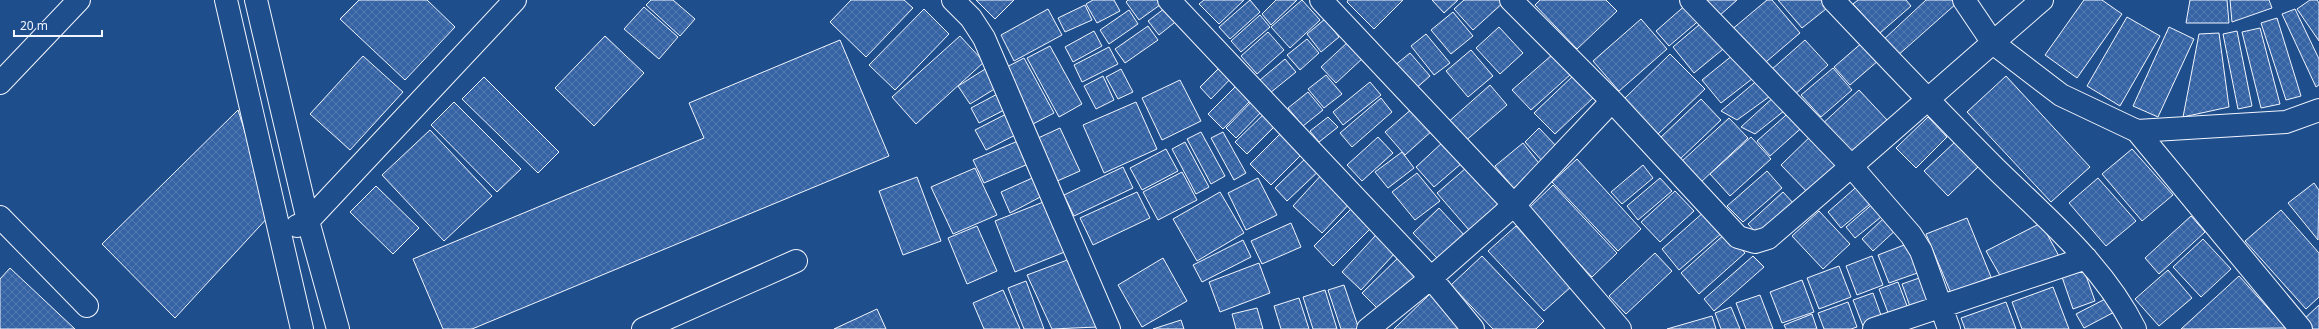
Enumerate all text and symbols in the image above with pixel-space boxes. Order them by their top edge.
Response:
scale bar [14,12,102,38]
text: 20 m [20,17,48,34]

